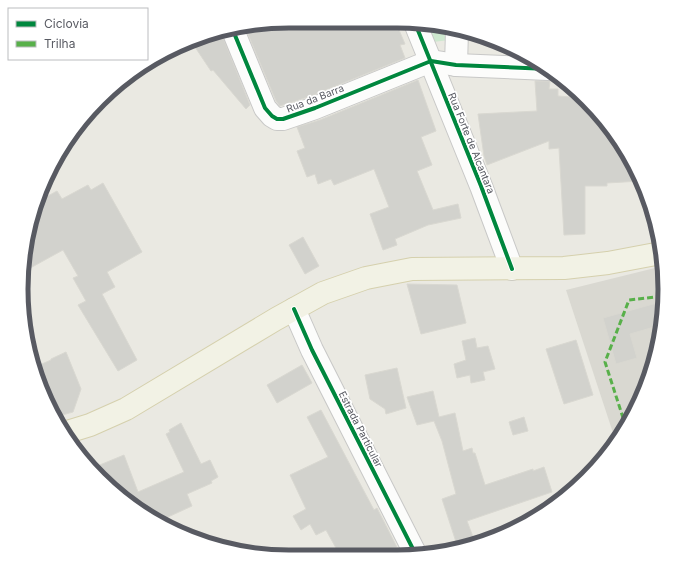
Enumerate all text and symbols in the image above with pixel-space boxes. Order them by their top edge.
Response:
legend [8,8,148,60]
text: Ciclovia [44,16,89,31]
text: Trilha [44,36,75,51]
street label: Rua da Barra [284,82,346,114]
street label: Rua Forte de Alcantara [446,91,498,195]
street label: Estrada Particular [337,389,385,469]

